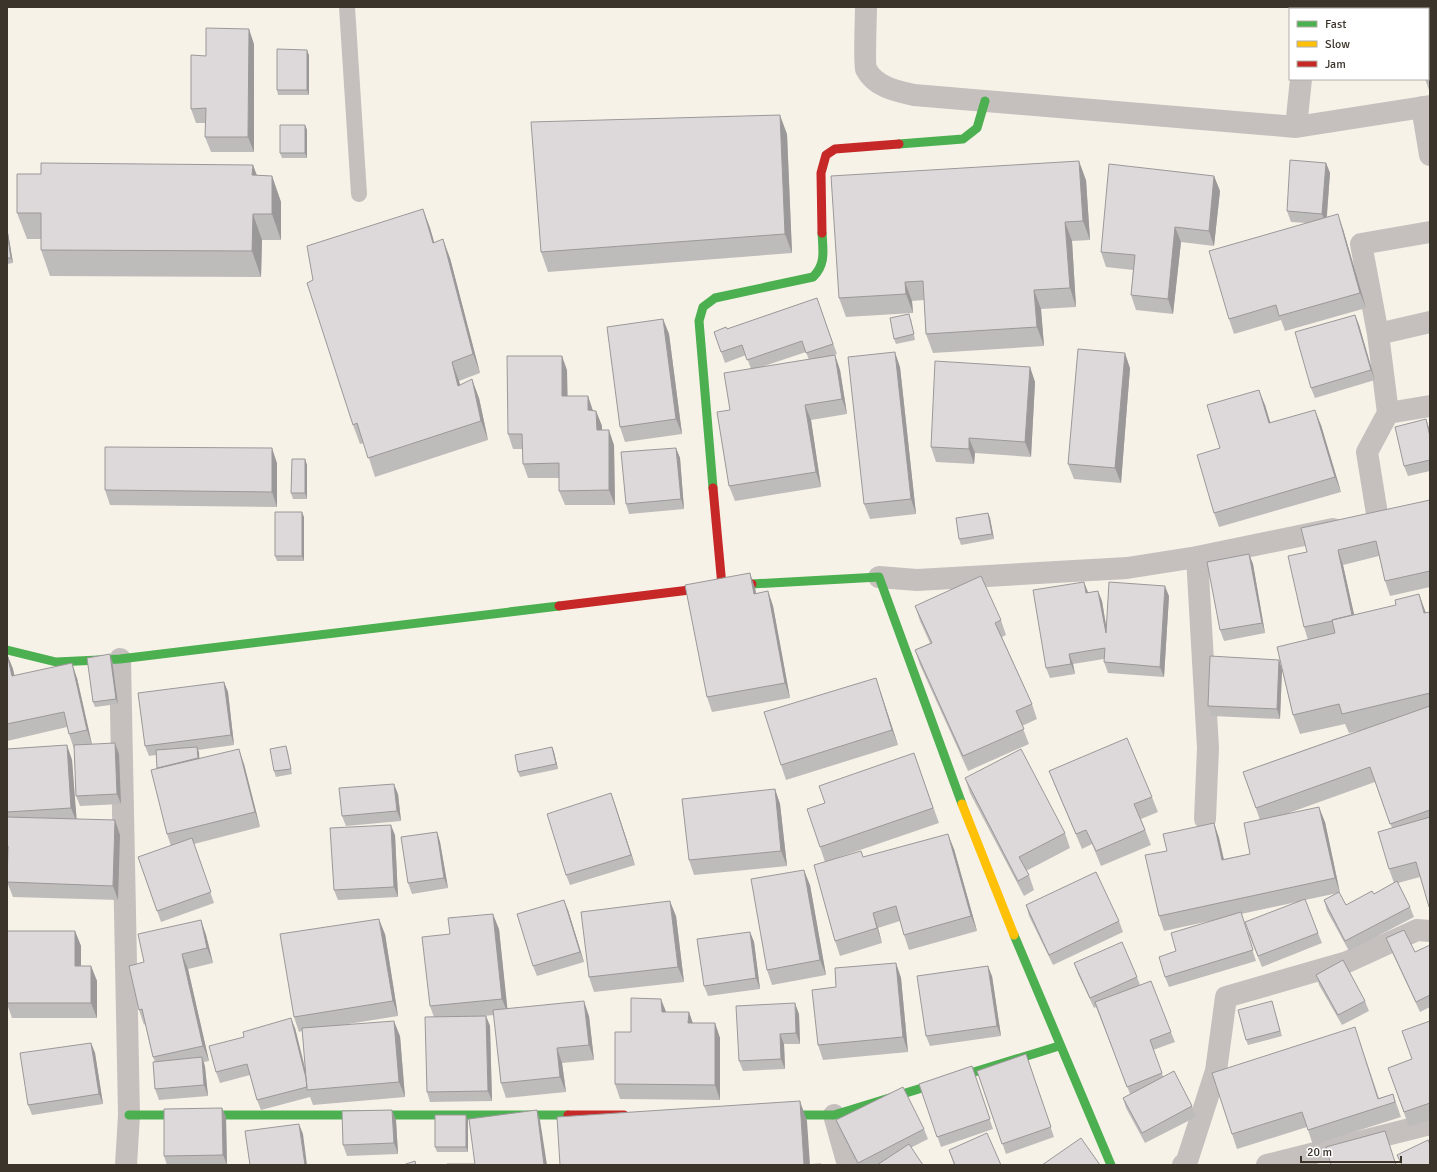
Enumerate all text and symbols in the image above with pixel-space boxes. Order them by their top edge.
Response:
legend [1289,8,1429,80]
text: Fast [1325,17,1346,32]
text: Slow [1325,37,1350,52]
text: Jam [1325,57,1346,72]
scale bar [1301,1138,1401,1164]
text: 20 m [1307,1145,1332,1160]

